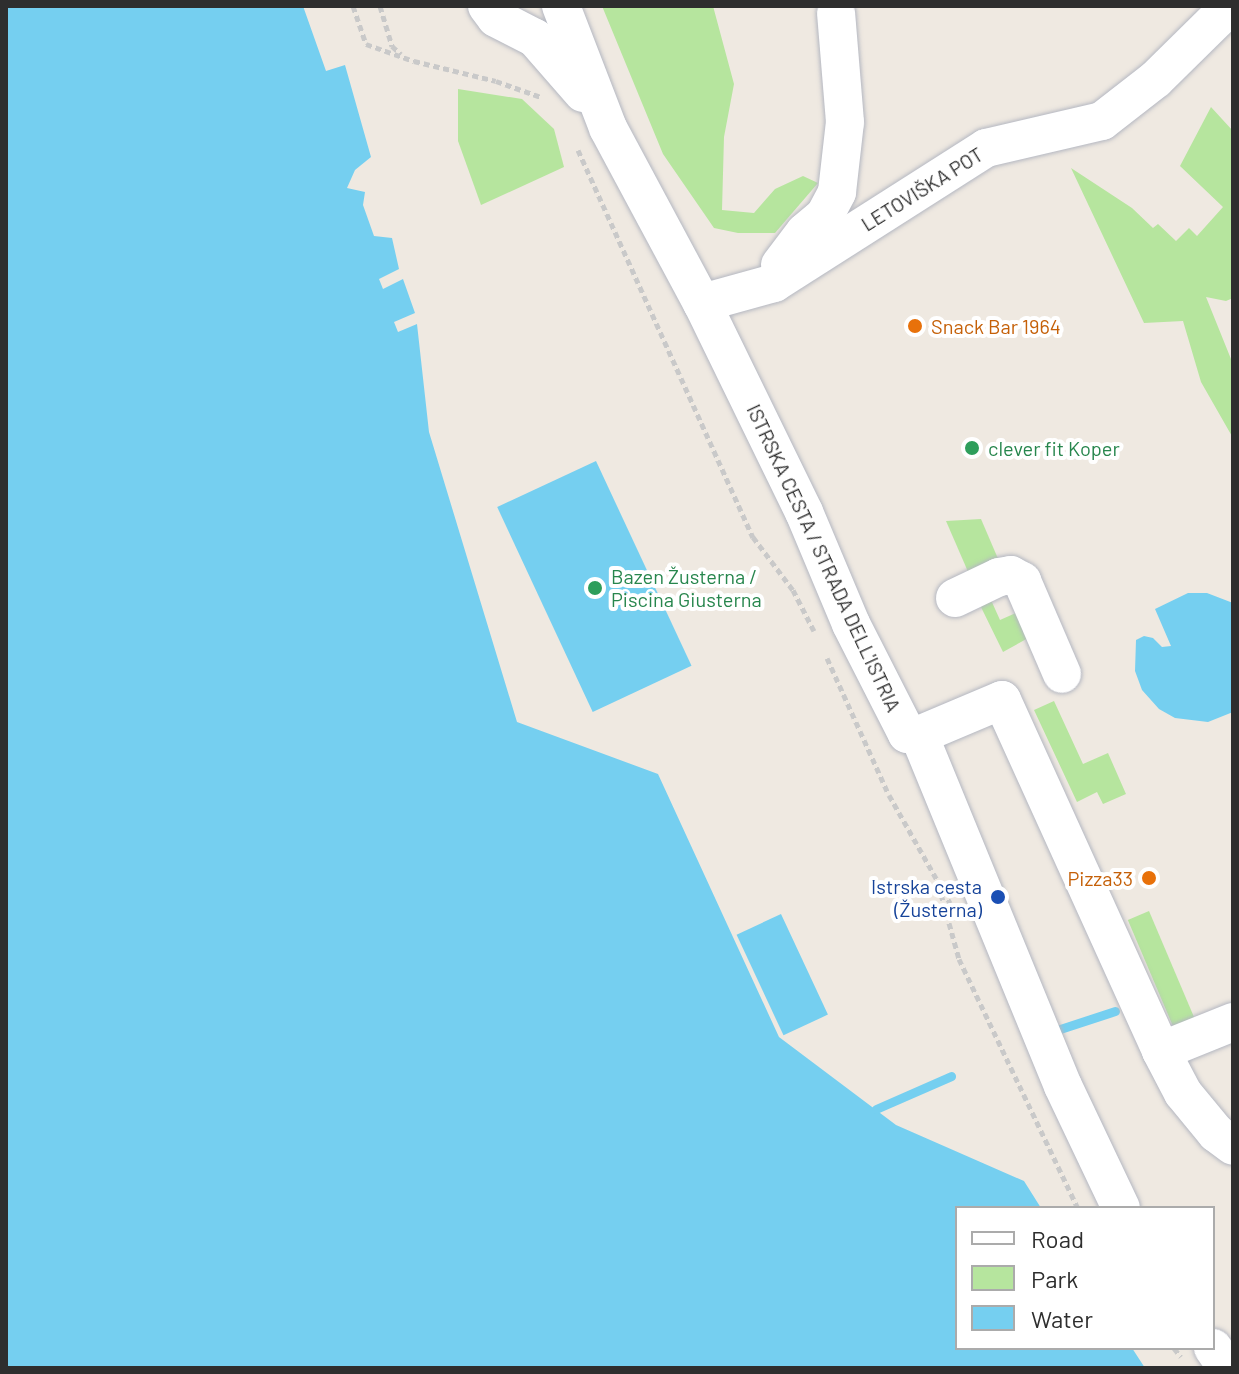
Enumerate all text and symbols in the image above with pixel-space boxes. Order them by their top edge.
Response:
street label: LETOVIŠKA POT [857,142,987,236]
place label: Snack Bar 1964 [931,314,1061,338]
marker: Snack Bar 1964 [906,317,924,335]
street label: ISTRSKA CESTA / STRADA DELL'ISTRIA [742,400,906,716]
place label: clever fit Koper [988,436,1120,460]
marker: clever fit Koper [963,439,981,457]
place label: Bazen Žusterna / Piscina Giusterna [611,564,762,611]
marker: Bazen Žusterna / Piscina Giusterna [586,579,604,597]
place label: Pizza33 [1067,866,1133,890]
marker: Pizza33 [1140,869,1158,887]
place label: Istrska cesta (Žusterna) [871,874,982,921]
marker: Istrska cesta (Žusterna) [989,888,1007,906]
legend [955,1206,1215,1350]
text: Road [1031,1224,1084,1253]
text: Park [1031,1264,1078,1293]
text: Water [1031,1304,1093,1333]

